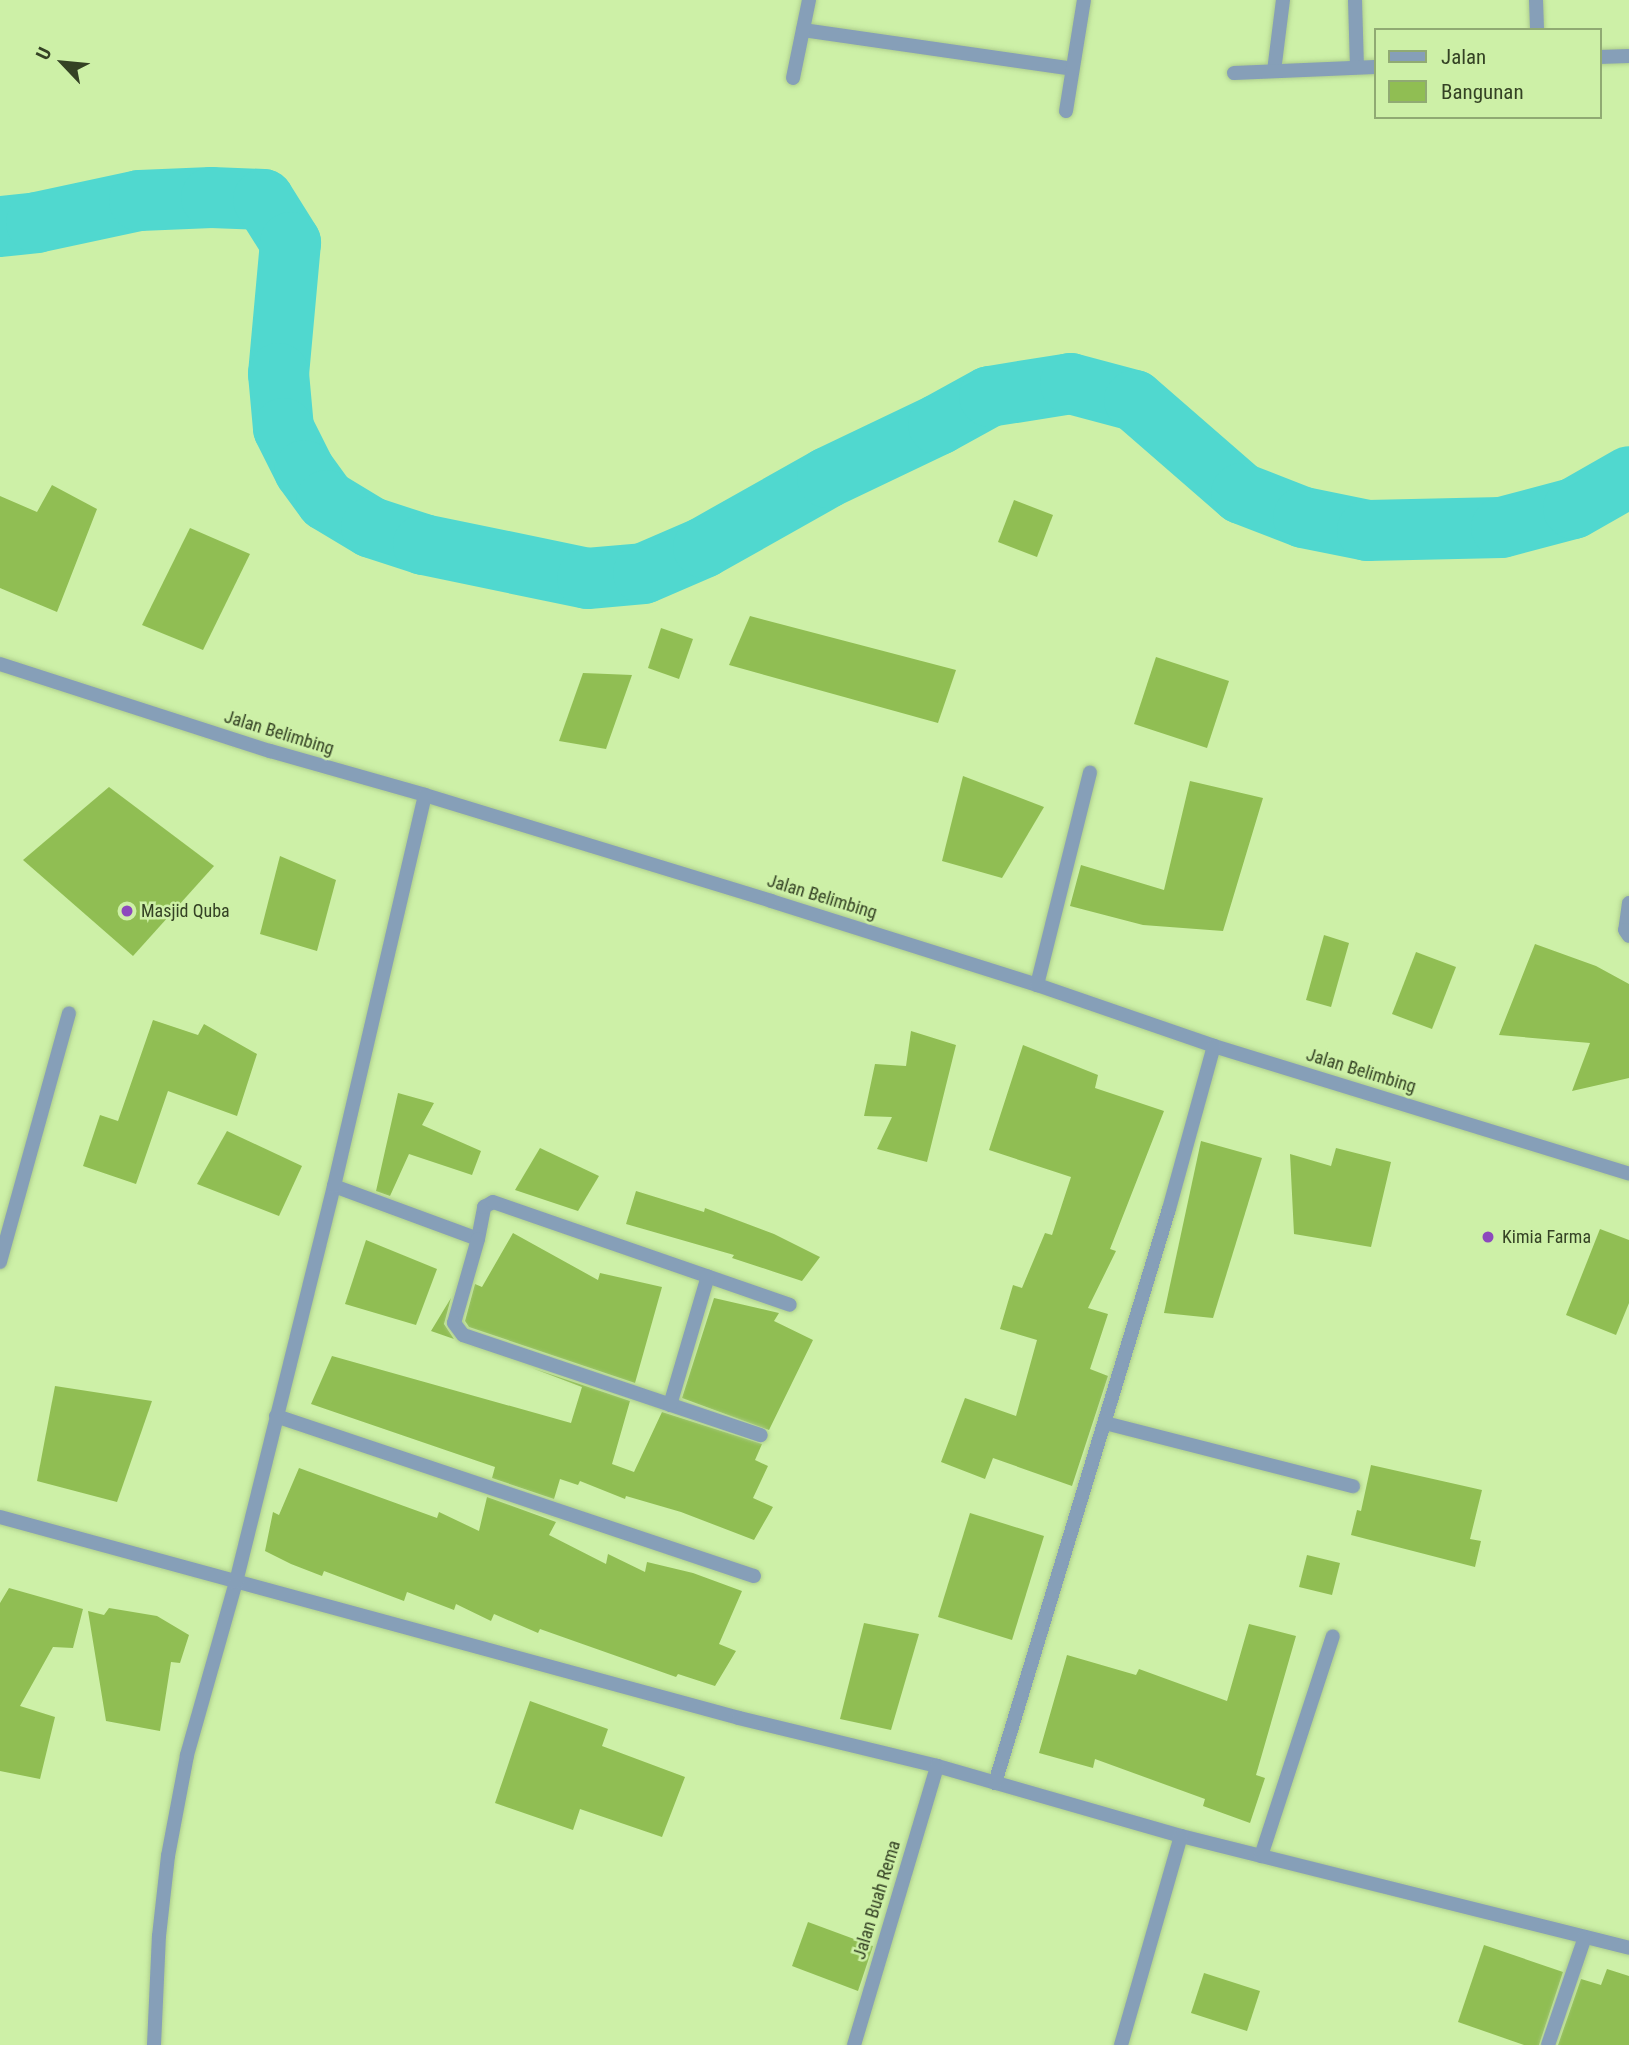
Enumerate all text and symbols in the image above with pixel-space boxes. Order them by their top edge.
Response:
north arrow [28,28,98,98]
legend [1374,28,1601,119]
text: U [31,44,56,64]
text: Jalan [1441,45,1486,69]
text: Bangunan [1441,80,1524,104]
street label: Jalan Belimbing [222,706,336,760]
street label: Jalan Belimbing [765,870,879,924]
place label: Masjid Quba [141,900,230,922]
marker: Masjid Quba [119,903,135,919]
street label: Jalan Belimbing [1304,1044,1418,1098]
place label: Kimia Farma [1502,1226,1591,1248]
marker: Kimia Farma [1480,1229,1496,1245]
street label: Jalan Buah Rema [849,1838,905,1962]

